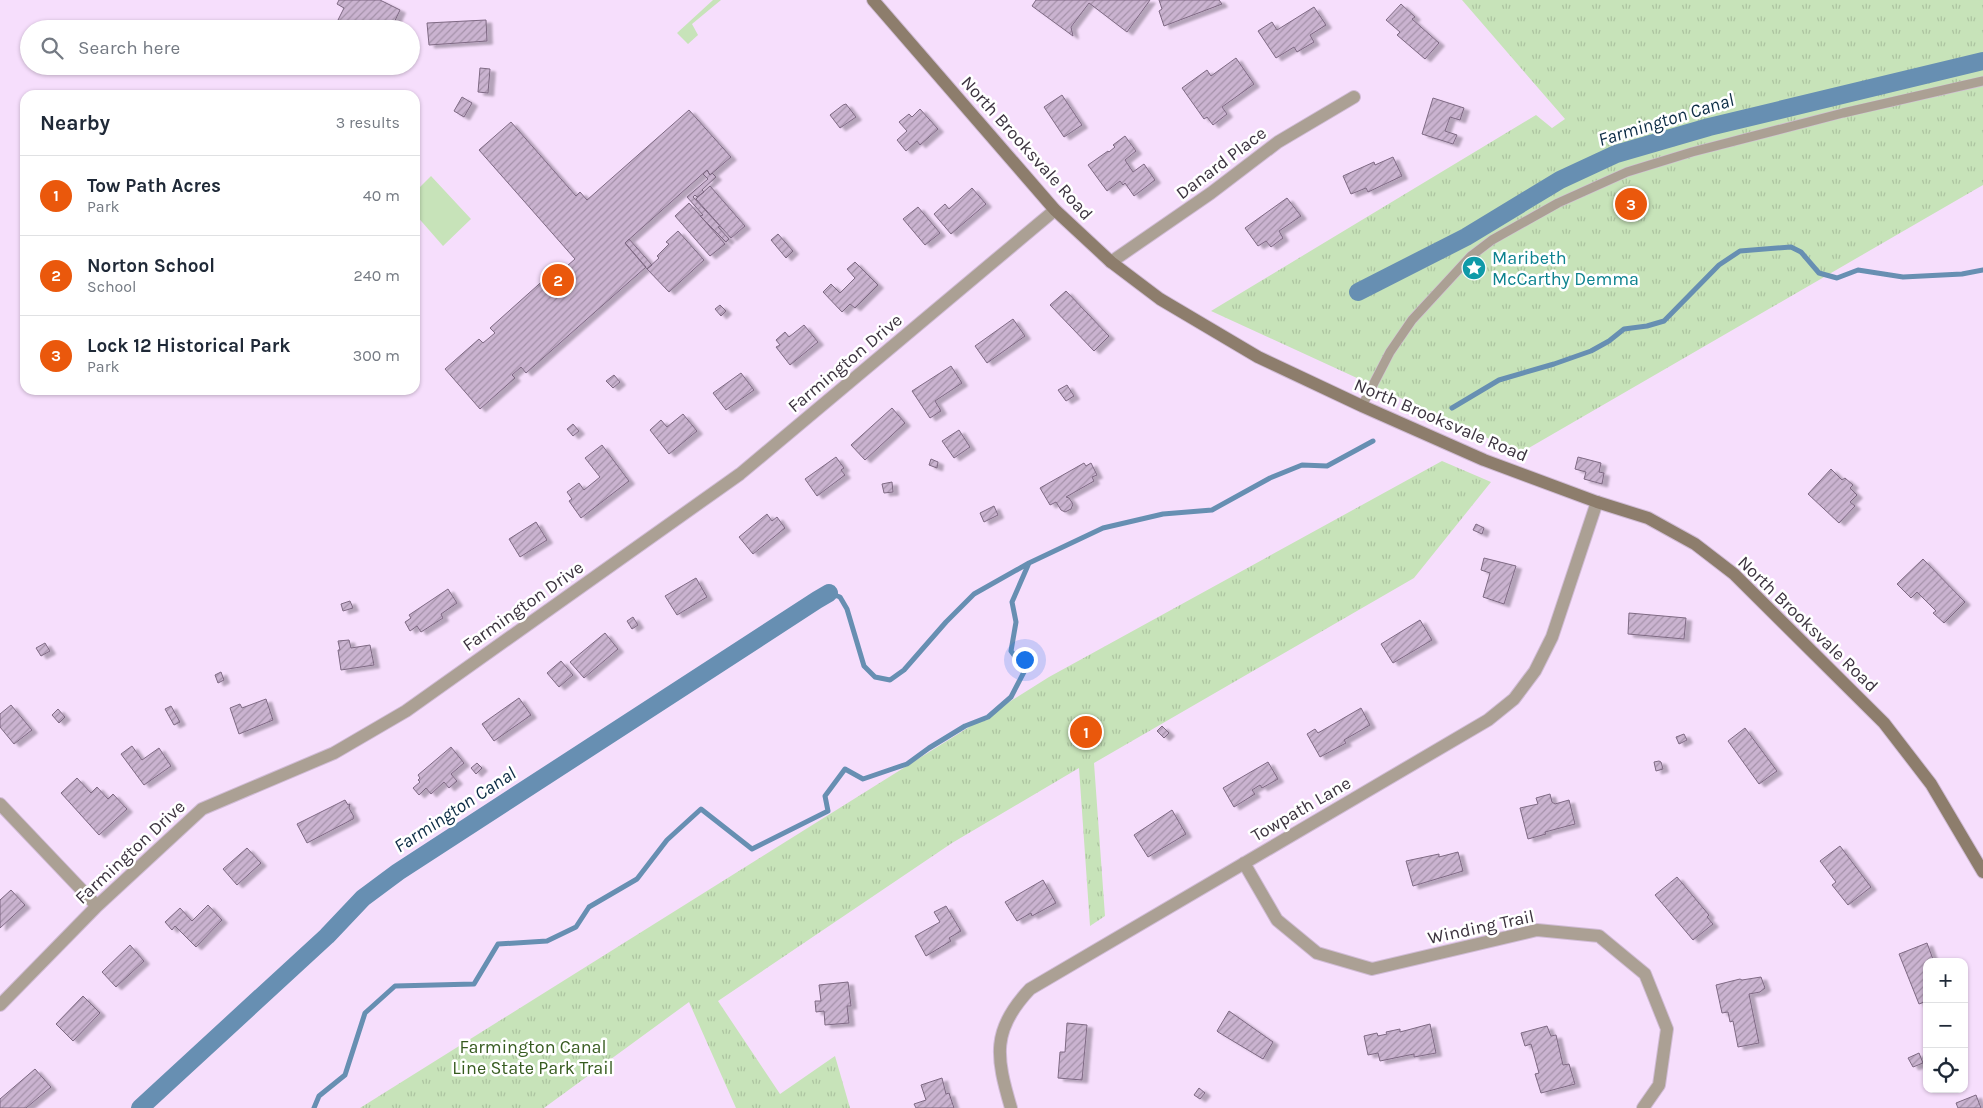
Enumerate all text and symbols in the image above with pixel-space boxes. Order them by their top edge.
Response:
search box [20,20,420,75]
icon: search [38,34,66,62]
text: Search here [78,37,180,59]
street label: North Brooksvale Road [956,71,1098,225]
water label: Farmington Canal [1596,89,1737,151]
text: Nearby [40,111,110,135]
text: 3 results [336,113,400,132]
street label: Danard Place [1171,122,1271,204]
text: Tow Path Acres [87,175,221,197]
pin: 3 [1615,185,1647,223]
text: 1 [53,186,59,205]
text: 40 m [363,186,400,205]
text: Park [87,197,119,216]
place label: Maribeth McCarthy Demma [1492,247,1639,290]
text: Norton School [87,255,215,277]
place icon: Maribeth McCarthy Demma [1461,255,1487,281]
pin: 2 [542,261,574,299]
text: 2 [51,266,61,285]
text: 240 m [354,266,400,285]
text: School [87,277,137,296]
street label: Farmington Drive [783,309,907,417]
text: Lock 12 Historical Park [87,335,291,357]
text: 3 [51,346,61,365]
text: 300 m [353,346,400,365]
text: Park [87,357,119,376]
street label: North Brooksvale Road [1351,373,1531,467]
street label: North Brooksvale Road [1733,551,1883,697]
street label: Farmington Drive [458,556,588,656]
your location [1012,647,1038,673]
pin: 1 [1070,713,1102,751]
water label: Farmington Canal [390,762,520,858]
street label: Towpath Lane [1247,772,1355,846]
street label: Farmington Drive [70,795,190,909]
street label: Winding Trail [1426,905,1536,949]
map controls [1923,958,1968,1093]
button: + [1923,958,1968,1003]
button: − [1923,1003,1968,1048]
park label: Farmington Canal Line State Park Trail [452,1036,614,1079]
button: locate [1923,1048,1968,1093]

